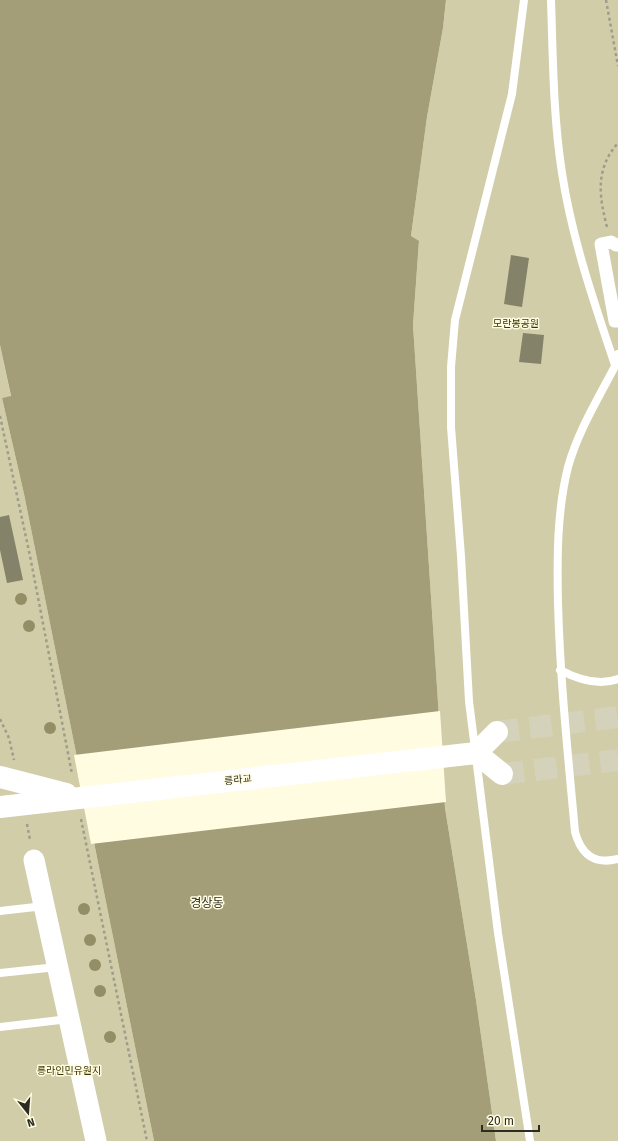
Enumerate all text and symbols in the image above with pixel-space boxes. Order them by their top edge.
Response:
park label: 모란봉공원 [493,318,539,330]
street label: 릉라교 [224,773,252,787]
district label: 경상동 [190,896,224,910]
park label: 릉라인민유원지 [37,1065,101,1077]
north arrow [8,1093,48,1133]
scale bar [482,1107,539,1133]
text: 20 m [488,1114,514,1128]
text: N [25,1115,36,1129]

